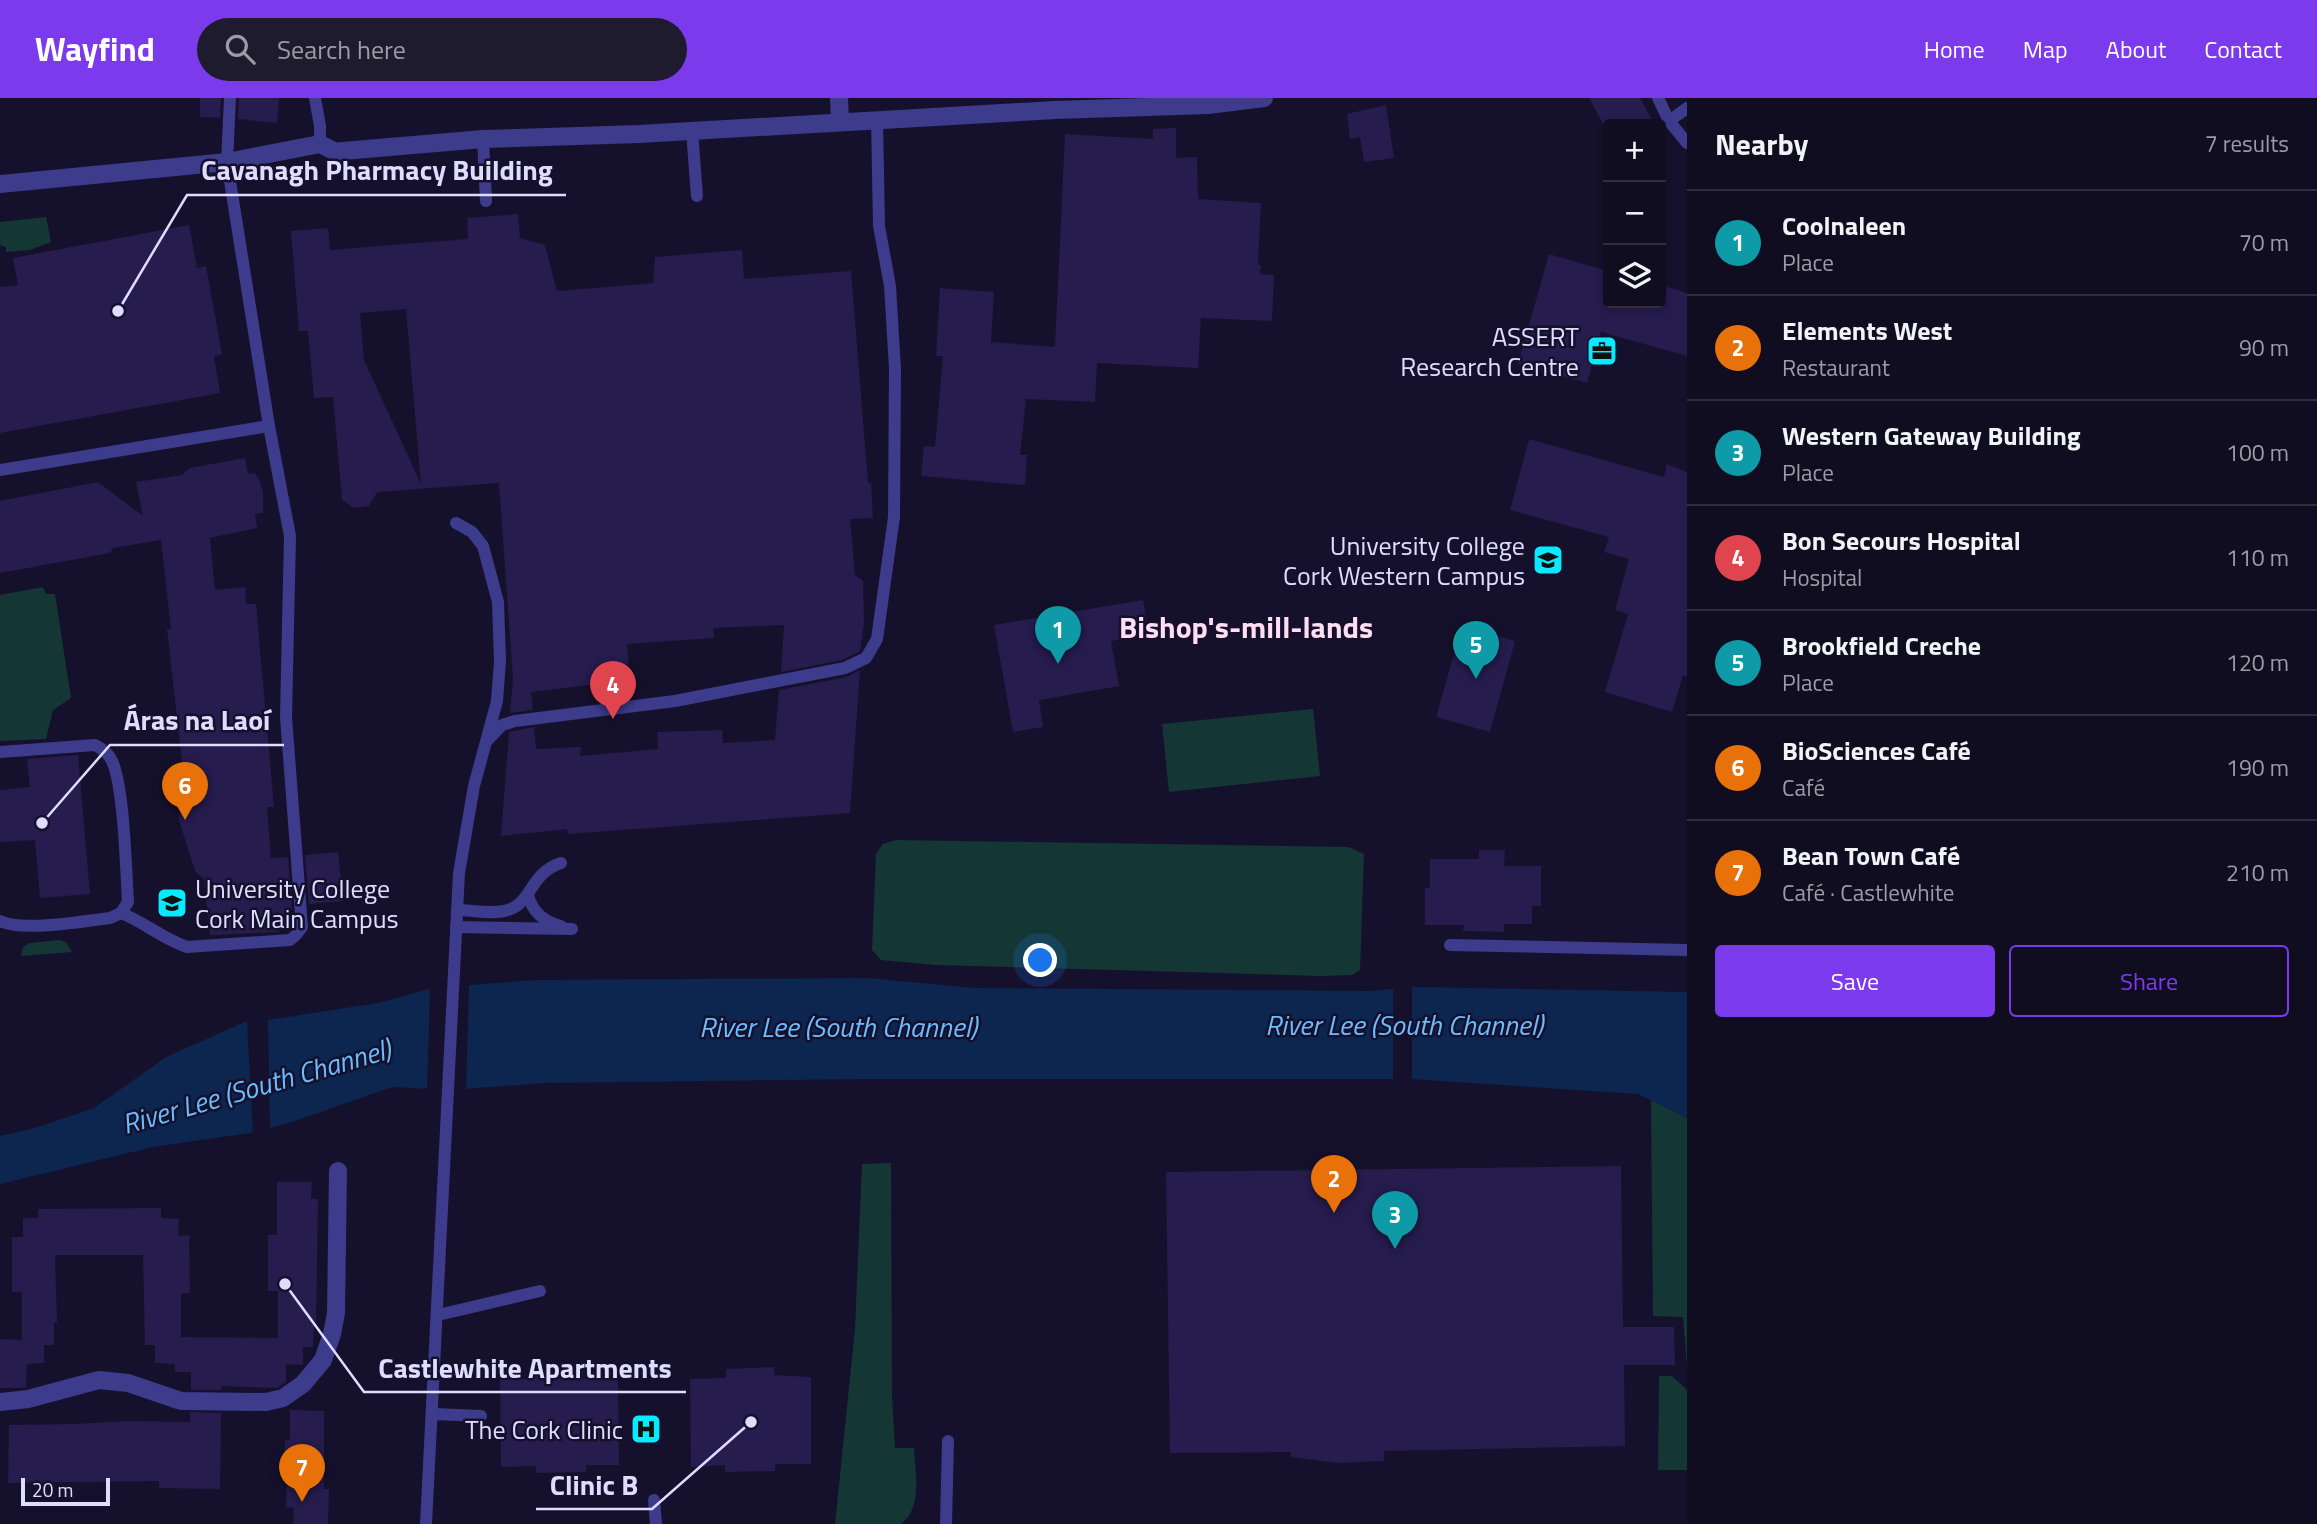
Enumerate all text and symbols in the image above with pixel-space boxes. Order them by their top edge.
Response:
search box [197,18,687,81]
text: Wayfind [35,24,155,74]
icon: search [221,30,259,68]
text: Search here [277,30,406,69]
text: Home [1924,31,1985,67]
text: Map [2023,31,2068,67]
text: About [2106,31,2166,67]
text: Contact [2204,31,2282,67]
map controls [1603,119,1666,308]
button: + [1603,119,1666,182]
text: Nearby [1715,121,1808,167]
text: 7 results [2205,126,2289,161]
callout: Cavanagh Pharmacy Building [187,146,566,195]
text: Cavanagh Pharmacy Building [201,148,553,191]
button: − [1603,182,1666,245]
text: Coolnaleen [1782,206,1906,245]
text: 1 [1732,225,1744,260]
text: 70 m [2239,225,2289,260]
button: layers [1603,245,1666,308]
text: Place [1782,245,1834,280]
text: Elements West [1782,311,1952,350]
place label: ASSERT Research Centre [1400,317,1579,386]
text: 2 [1732,330,1744,365]
text: 90 m [2239,330,2289,365]
office icon: ASSERT Research Centre [1585,334,1619,368]
text: Restaurant [1782,350,1890,385]
text: Western Gateway Building [1782,416,2081,455]
text: 3 [1732,435,1744,470]
text: 100 m [2226,435,2289,470]
text: Place [1782,455,1834,490]
text: Bon Secours Hospital [1782,521,2021,560]
place label: University College Cork Western Campus [1283,526,1525,595]
text: 4 [1732,540,1744,575]
text: 110 m [2226,540,2289,575]
school or university icon: University College Cork Western Campus [1531,543,1565,577]
text: Hospital [1782,560,1862,595]
district label: Bishop's-mill-lands [1119,604,1373,650]
pin: 1 [1035,606,1081,664]
pin: 5 [1453,621,1499,679]
text: Brookfield Creche [1782,626,1981,665]
text: 5 [1732,645,1744,680]
text: 120 m [2226,645,2289,680]
pin: 4 [590,661,636,719]
text: Place [1782,665,1834,700]
callout: Áras na Laoí [110,696,284,745]
text: Áras na Laoí [124,698,273,741]
text: BioSciences Café [1782,731,1971,770]
text: 6 [1732,750,1744,785]
text: 190 m [2226,750,2289,785]
pin: 6 [162,762,208,820]
text: Café [1782,770,1825,805]
text: Bean Town Café [1782,836,1960,875]
text: 7 [1732,855,1744,890]
text: 210 m [2226,855,2289,890]
place label: University College Cork Main Campus [195,869,399,938]
text: Café · Castlewhite [1782,875,1954,910]
school or university icon: University College Cork Main Campus [155,886,189,920]
your location [1023,943,1057,977]
button: Save [1715,945,1995,1017]
button: Share [2009,945,2289,1017]
water label: River Lee (South Channel) [1265,1003,1545,1046]
water label: River Lee (South Channel) [699,1005,979,1048]
water label: River Lee (South Channel) [117,1026,398,1145]
pin: 2 [1311,1155,1357,1213]
pin: 3 [1372,1191,1418,1249]
callout: Castlewhite Apartments [364,1343,686,1392]
text: Castlewhite Apartments [378,1346,672,1389]
place label: The Cork Clinic [465,1410,623,1449]
hospital icon: The Cork Clinic [629,1412,663,1446]
pin: 7 [279,1444,325,1502]
callout: Clinic B [536,1460,652,1509]
text: Clinic B [550,1463,638,1506]
scale bar [21,1475,110,1507]
text: 20 m [32,1475,73,1504]

